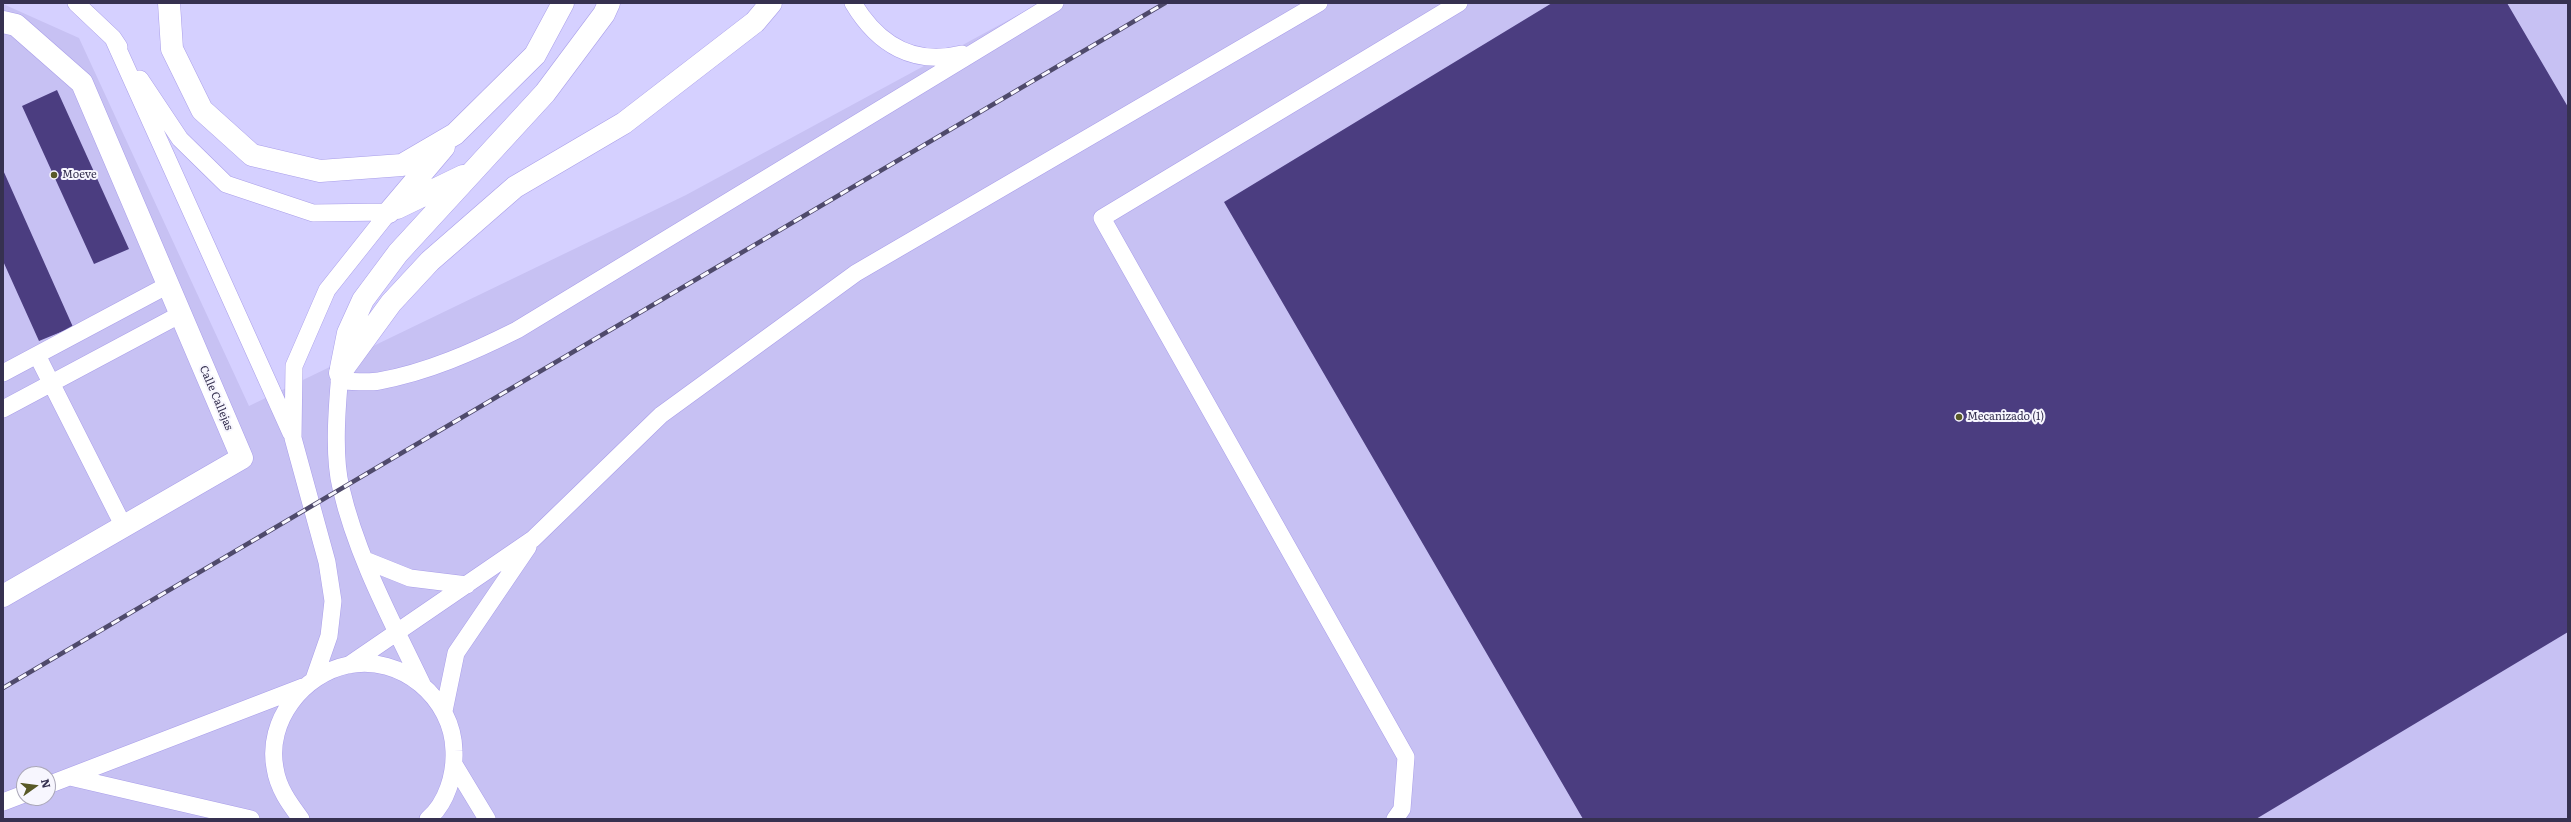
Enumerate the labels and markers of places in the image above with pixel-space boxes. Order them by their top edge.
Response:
place label: Moeve [62,168,97,182]
marker: Moeve [49,170,59,180]
place label: Mecanizado (1) [1967,410,2044,424]
marker: Mecanizado (1) [1954,412,1964,422]

